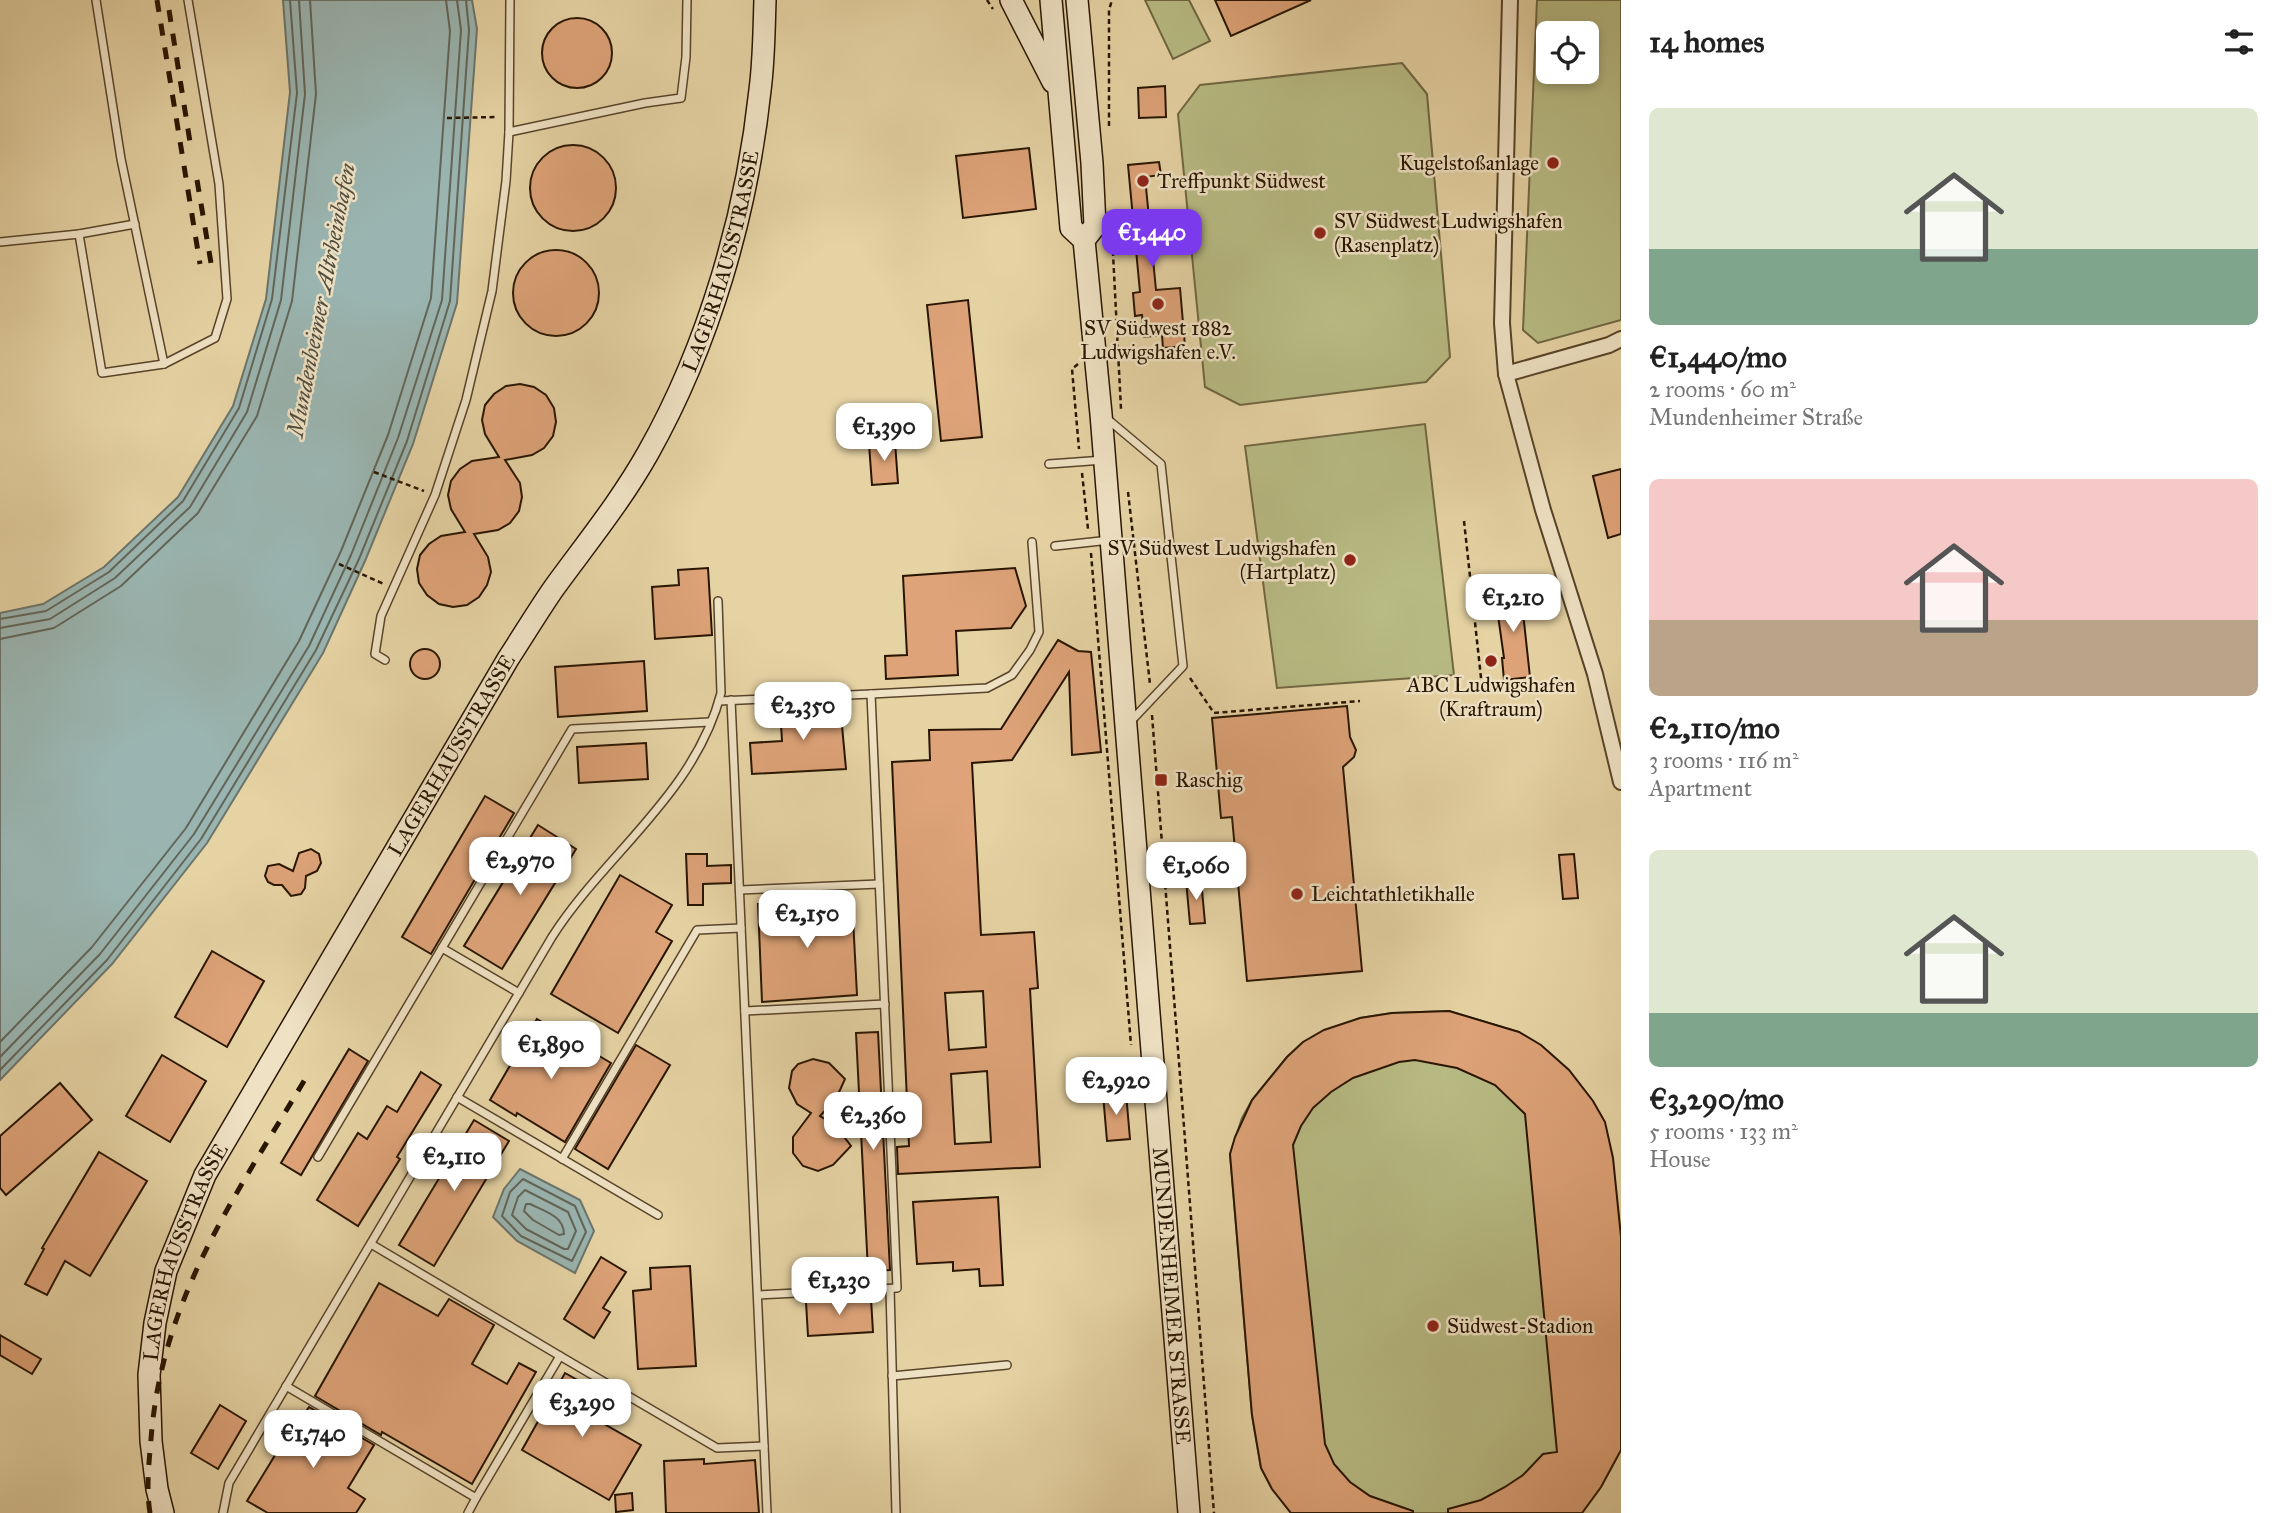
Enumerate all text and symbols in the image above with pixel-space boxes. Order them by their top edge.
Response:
map controls [1536,21,1599,84]
button: locate [1536,21,1599,84]
icon: filters [2220,23,2258,61]
text: 14 homes [1649,24,1764,60]
street label: LAGERHAUSSTRASSE [676,149,764,376]
place label: Kugelstoßanlage [1399,150,1539,176]
icon: home [1891,154,2017,280]
marker: Kugelstoßanlage [1545,155,1561,171]
water label: Mundenheimer Altrheinhafen [280,161,361,441]
place label: Treffpunkt Südwest [1157,168,1326,194]
marker: Treffpunkt Südwest [1135,173,1151,189]
place label: SV Südwest Ludwigshafen (Rasenplatz) [1334,208,1563,258]
pin: €1,440 [1095,210,1209,269]
text: €1,440 [1118,218,1186,246]
marker: SV Südwest Ludwigshafen (Rasenplatz) [1312,225,1328,241]
marker: SV Südwest 1882 Ludwigshafen e.V. [1150,296,1166,312]
place label: SV Südwest 1882 Ludwigshafen e.V. [1080,315,1236,365]
text: €1,440/mo [1649,339,1787,375]
text: 2 rooms · 60 m² [1649,375,1796,403]
text: Mundenheimer Straße [1649,403,1863,431]
pin: €1,390 [827,404,941,463]
text: €1,390 [852,412,916,440]
icon: home [1891,525,2017,651]
place label: SV Südwest Ludwigshafen (Hartplatz) [1107,535,1336,585]
marker: SV Südwest Ludwigshafen (Hartplatz) [1342,552,1358,568]
pin: €1,210 [1456,574,1570,634]
text: €1,210 [1482,583,1544,611]
street label: LAGERHAUSSTRASSE [382,650,521,861]
marker: ABC Ludwigshafen (Kraftraum) [1483,653,1499,669]
place label: ABC Ludwigshafen (Kraftraum) [1406,672,1575,722]
pin: €2,350 [746,682,860,742]
text: €2,350 [771,691,836,719]
text: €2,110/mo [1649,710,1780,746]
text: 3 rooms · 116 m² [1649,746,1799,774]
place label: Raschig [1175,767,1243,793]
marker: Raschig [1153,772,1169,788]
text: Apartment [1649,774,1752,802]
pin: €2,970 [463,838,577,897]
pin: €1,060 [1139,842,1253,902]
text: €2,970 [485,846,555,874]
text: €1,060 [1162,851,1230,879]
place label: Leichtathletikhalle [1311,881,1475,907]
marker: Leichtathletikhalle [1289,886,1305,902]
pin: €2,150 [750,890,864,950]
icon: home [1891,896,2017,1022]
text: €2,150 [775,899,839,927]
pin: €1,890 [494,1021,608,1081]
text: €1,890 [518,1030,584,1058]
pin: €2,920 [1059,1058,1173,1117]
text: €2,920 [1082,1066,1150,1094]
text: €3,290/mo [1649,1081,1784,1117]
pin: €2,360 [816,1092,930,1152]
text: €2,360 [840,1101,906,1129]
text: 5 rooms · 133 m² [1649,1117,1798,1145]
pin: €2,110 [397,1134,511,1193]
street label: LAGERHAUSSTRASSE [138,1139,234,1363]
text: €2,110 [422,1142,486,1170]
text: House [1649,1145,1711,1173]
street label: MUNDENHEIMER STRASSE [1147,1146,1196,1445]
pin: €1,230 [782,1258,896,1317]
text: €1,230 [808,1266,870,1294]
place label: Südwest-Stadion [1447,1313,1593,1339]
marker: Südwest-Stadion [1425,1318,1441,1334]
pin: €3,290 [525,1380,639,1439]
text: €3,290 [549,1388,615,1416]
pin: €1,740 [256,1410,370,1470]
text: €1,740 [280,1419,346,1447]

